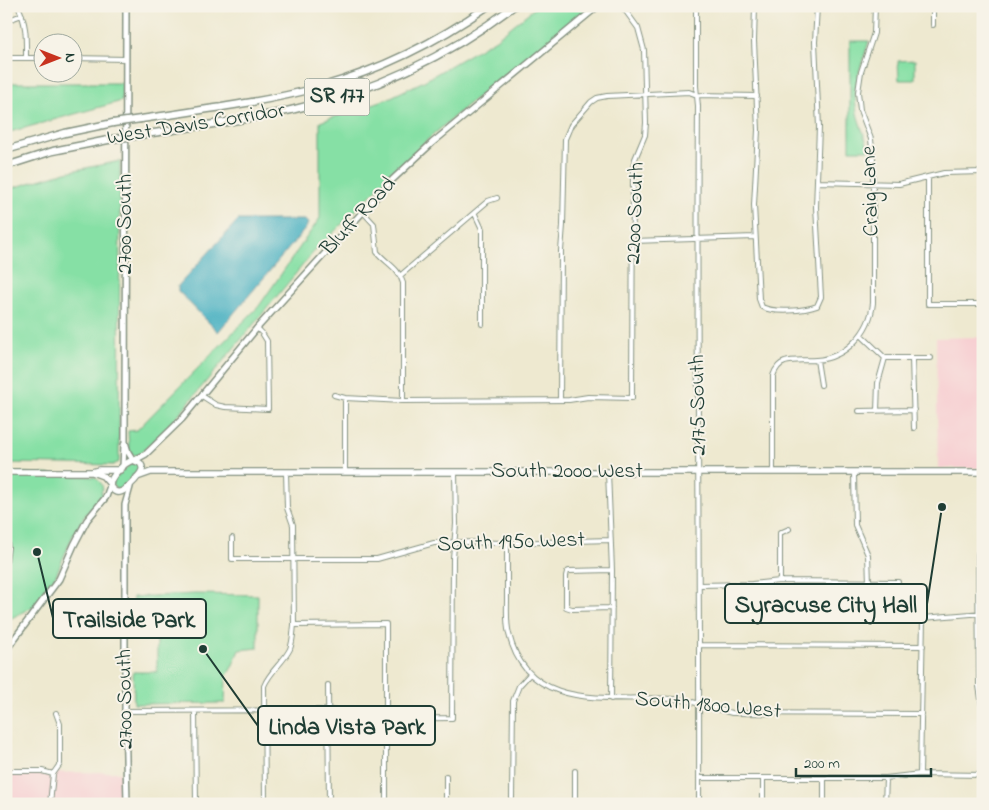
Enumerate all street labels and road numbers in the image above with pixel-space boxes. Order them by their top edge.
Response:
road number: SR 177 [304,78,370,115]
street label: West Davis Corridor [105,95,288,155]
street label: Craig Lane [853,145,890,237]
street label: 2200 South [618,161,654,265]
street label: Bluff Road [313,170,404,265]
street label: 2700 South [110,174,142,274]
street label: 2175 South [682,354,716,456]
street label: South 2000 West [491,456,644,488]
street label: South 1950 West [436,524,586,562]
street label: 2700 South [109,649,143,749]
street label: South 1800 West [634,684,783,728]

